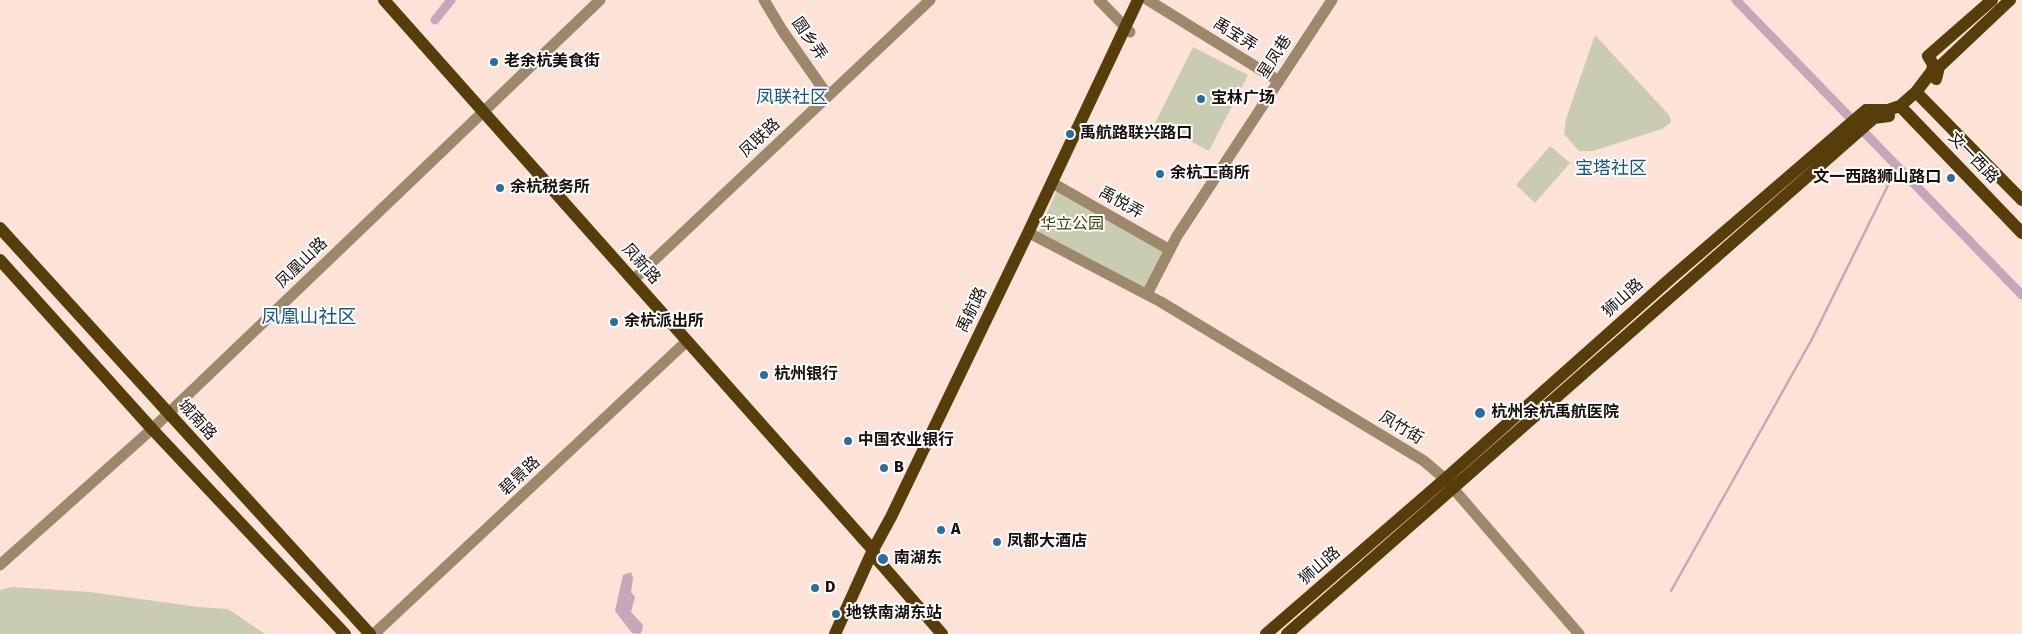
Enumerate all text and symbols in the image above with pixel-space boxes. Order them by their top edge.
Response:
street label: 圆乡弄 [787,14,831,64]
street label: 禹宝弄 [1210,14,1260,56]
street label: 星凤巷 [1254,32,1296,82]
place label: 老余杭美食街 [504,52,600,72]
marker: 老余杭美食街 [488,56,500,68]
district label: 凤联社区 [756,87,828,109]
place label: 宝林广场 [1211,89,1275,109]
marker: 宝林广场 [1195,93,1207,105]
street label: 凤联路 [736,115,784,161]
place label: 禹航路联兴路口 [1080,124,1192,144]
marker: 禹航路联兴路口 [1064,128,1076,140]
street label: 文一西路 [1944,128,2002,188]
district label: 宝塔社区 [1575,158,1647,180]
place label: 余杭工商所 [1170,164,1250,184]
marker: 余杭工商所 [1154,168,1166,180]
place label: 文一西路狮山路口 [1813,168,1941,188]
marker: 文一西路狮山路口 [1945,172,1957,184]
place label: 余杭税务所 [510,178,590,198]
marker: 余杭税务所 [494,182,506,194]
street label: 禹悦弄 [1095,183,1147,223]
park label: 华立公园 [1040,215,1104,235]
street label: 凤凰山路 [272,234,332,292]
street label: 凤新路 [618,240,664,288]
street label: 狮山路 [1599,275,1647,321]
street label: 禹航路 [953,284,991,336]
district label: 凤凰山社区 [262,307,356,329]
place label: 余杭派出所 [624,312,704,332]
marker: 余杭派出所 [608,316,620,328]
place label: 杭州银行 [774,365,838,385]
marker: 杭州银行 [758,369,770,381]
street label: 城南路 [174,396,220,444]
place label: 杭州余杭禹航医院 [1491,403,1619,423]
marker: 杭州余杭禹航医院 [1473,406,1487,420]
street label: 凤竹街 [1375,407,1427,449]
place label: 中国农业银行 [858,431,954,451]
marker: 中国农业银行 [842,435,854,447]
street label: 碧景路 [496,453,544,499]
place label: B [894,458,904,478]
marker: B [878,462,890,474]
place label: A [951,520,960,540]
marker: A [935,524,947,536]
place label: 凤都大酒店 [1007,532,1087,552]
marker: 凤都大酒店 [991,536,1003,548]
street label: 狮山路 [1296,543,1344,589]
place label: 南湖东 [894,549,942,569]
marker: 南湖东 [876,552,890,566]
place label: D [825,578,835,598]
marker: D [809,582,821,594]
place label: 地铁南湖东站 [846,604,942,624]
marker: 地铁南湖东站 [830,608,842,620]

